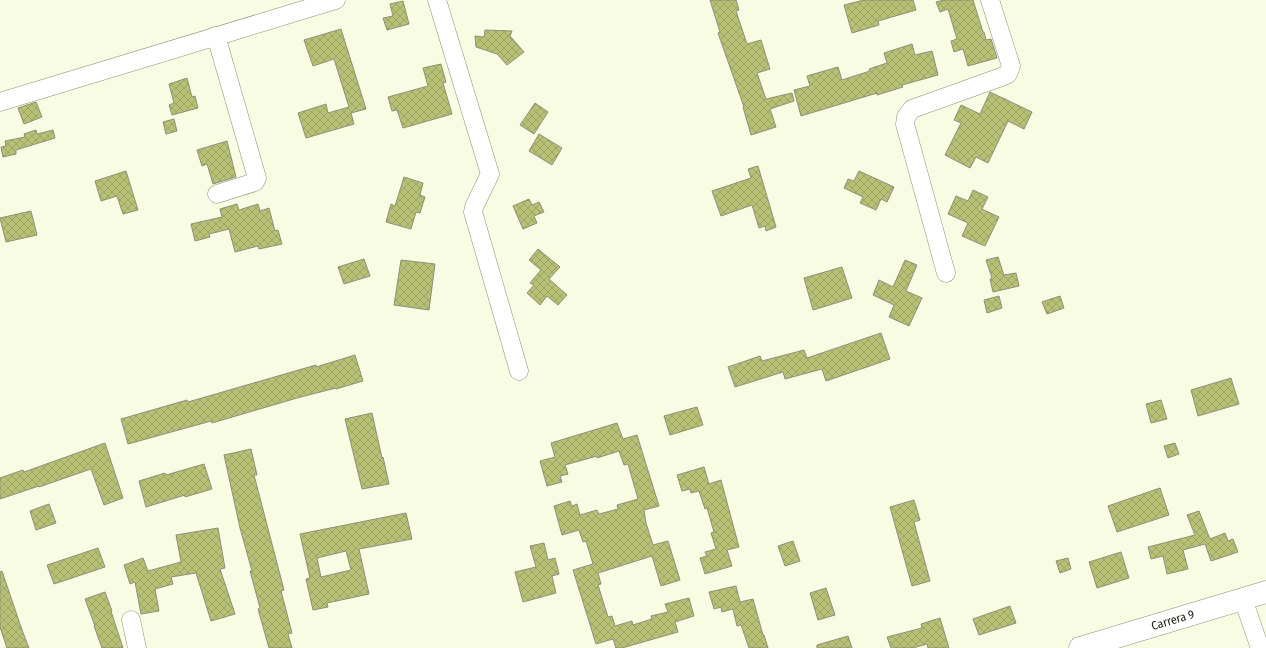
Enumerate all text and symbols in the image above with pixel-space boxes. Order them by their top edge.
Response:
street label: Carrera 9 [1150,607,1196,633]

